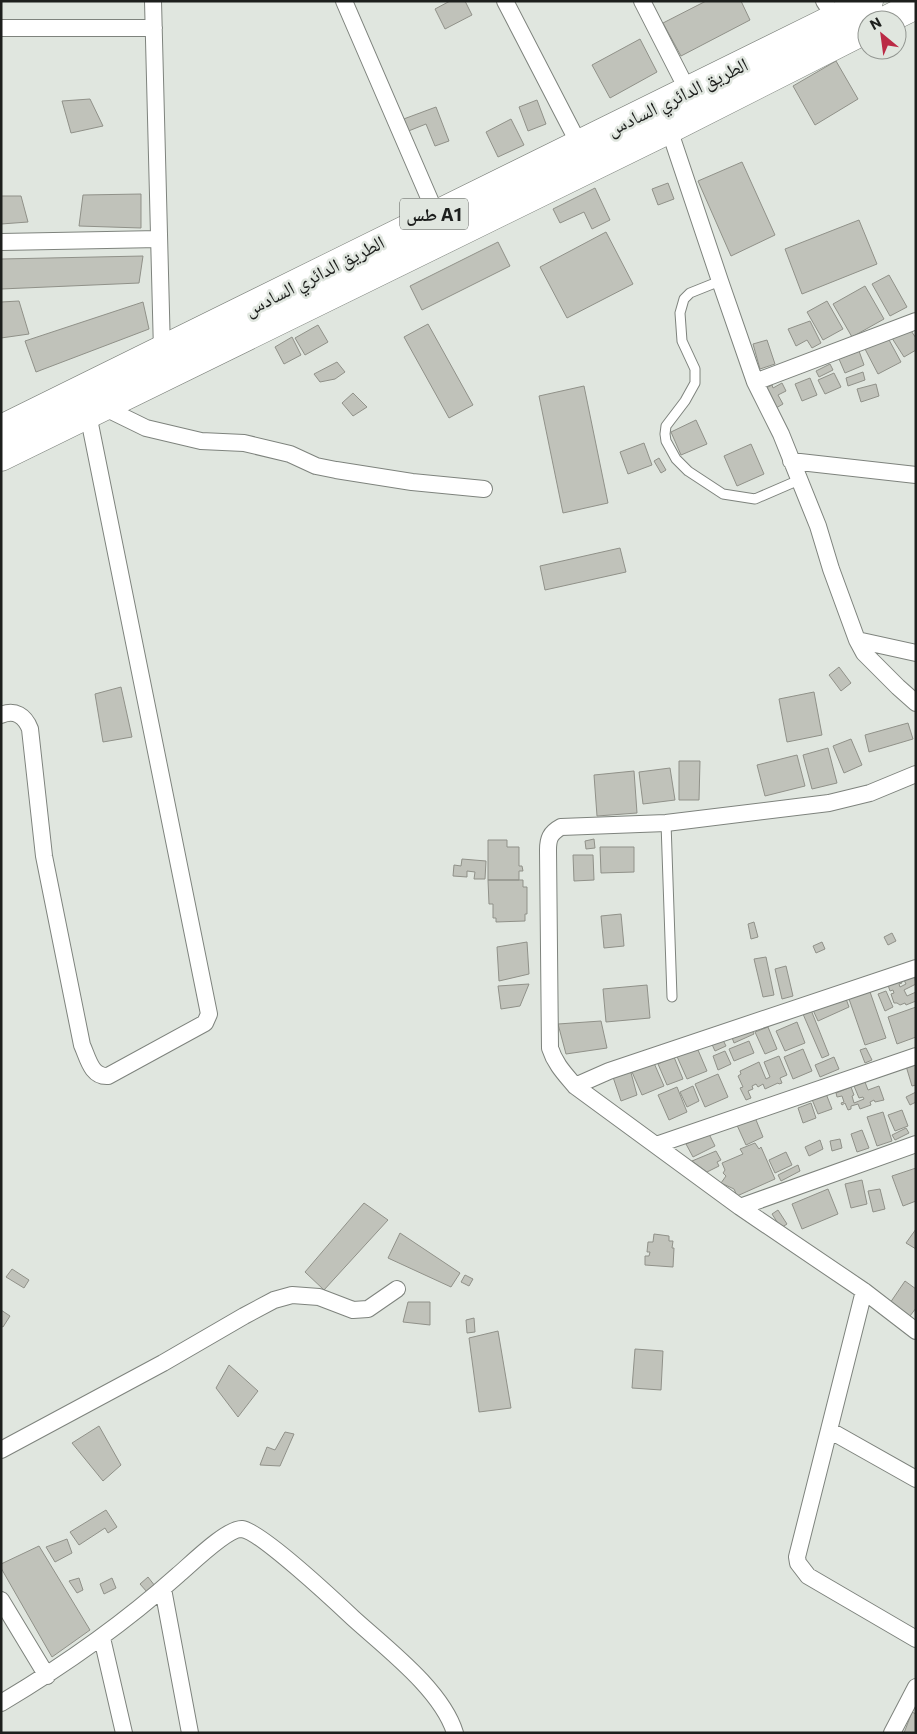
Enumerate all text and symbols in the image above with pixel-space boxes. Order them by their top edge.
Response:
north arrow [857,10,907,60]
text: N [867,13,884,33]
street label: الطريق الدائري السادس [603,52,753,144]
road number: طس A1 [400,198,468,230]
street label: الطريق الدائري السادس [240,230,390,324]

